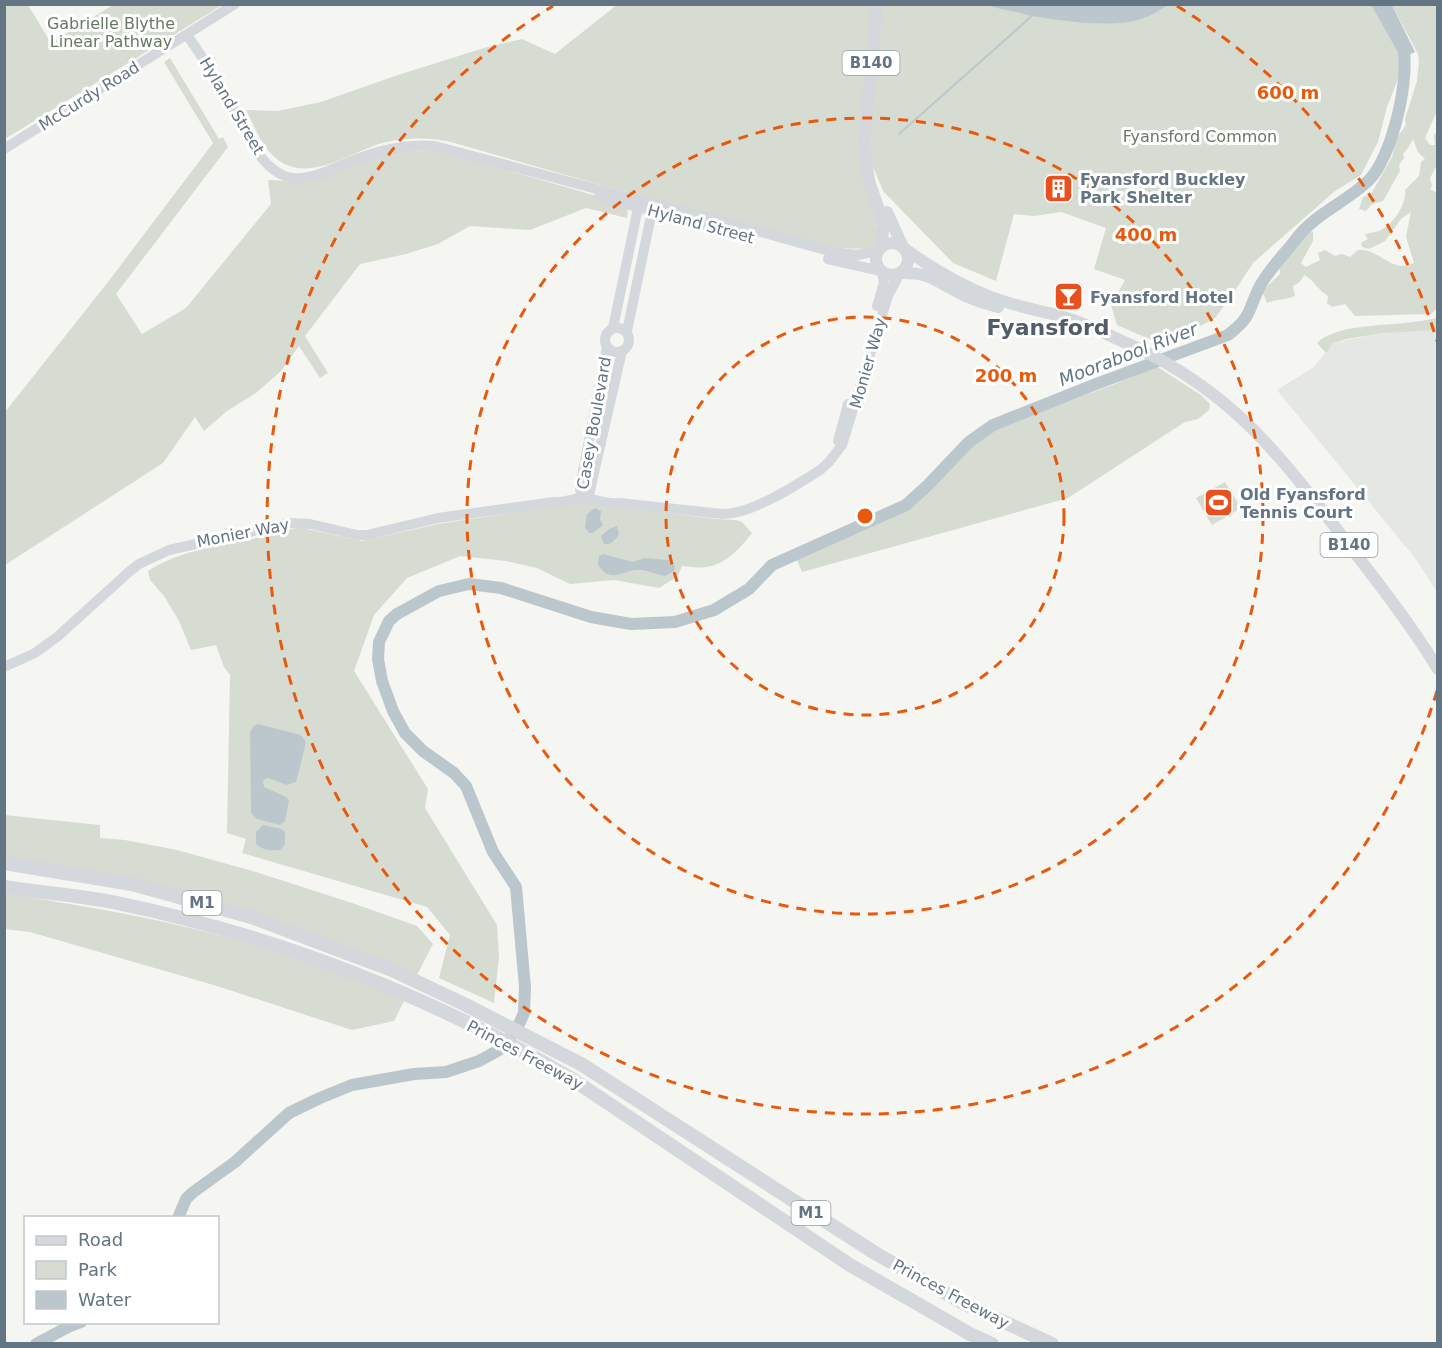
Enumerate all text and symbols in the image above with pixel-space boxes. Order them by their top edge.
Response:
park label: Gabrielle Blythe Linear Pathway [47,14,175,51]
road number: B140 [842,51,900,75]
street label: Hyland Street [196,54,268,158]
street label: McCurdy Road [35,57,143,135]
text: 600 m [1257,82,1319,103]
park label: Fyansford Common [1123,127,1277,146]
place label: Fyansford Buckley Park Shelter [1080,170,1246,207]
building icon: Fyansford Buckley Park Shelter [1043,172,1075,204]
street label: Hyland Street [646,201,756,247]
text: 400 m [1115,224,1177,245]
bar icon: Fyansford Hotel [1053,281,1085,313]
place label: Fyansford Hotel [1090,288,1233,307]
street label: Monier Way [846,315,890,411]
district label: Fyansford [986,315,1110,340]
water label: Moorabool River [1056,317,1202,390]
street label: Casey Boulevard [573,355,615,491]
text: 200 m [975,365,1037,386]
place label: Old Fyansford Tennis Court [1240,485,1366,522]
sports icon: Old Fyansford Tennis Court [1203,487,1235,519]
centre of rings [855,506,875,526]
street label: Monier Way [195,515,291,551]
road number: B140 [1320,533,1378,557]
road number: M1 [182,891,222,915]
street label: Princes Freeway [464,1016,586,1094]
road number: M1 [792,1201,830,1225]
legend [24,1216,219,1324]
text: Road [78,1229,123,1250]
street label: Princes Freeway [890,1255,1012,1333]
text: Park [78,1259,117,1280]
text: Water [78,1289,132,1310]

